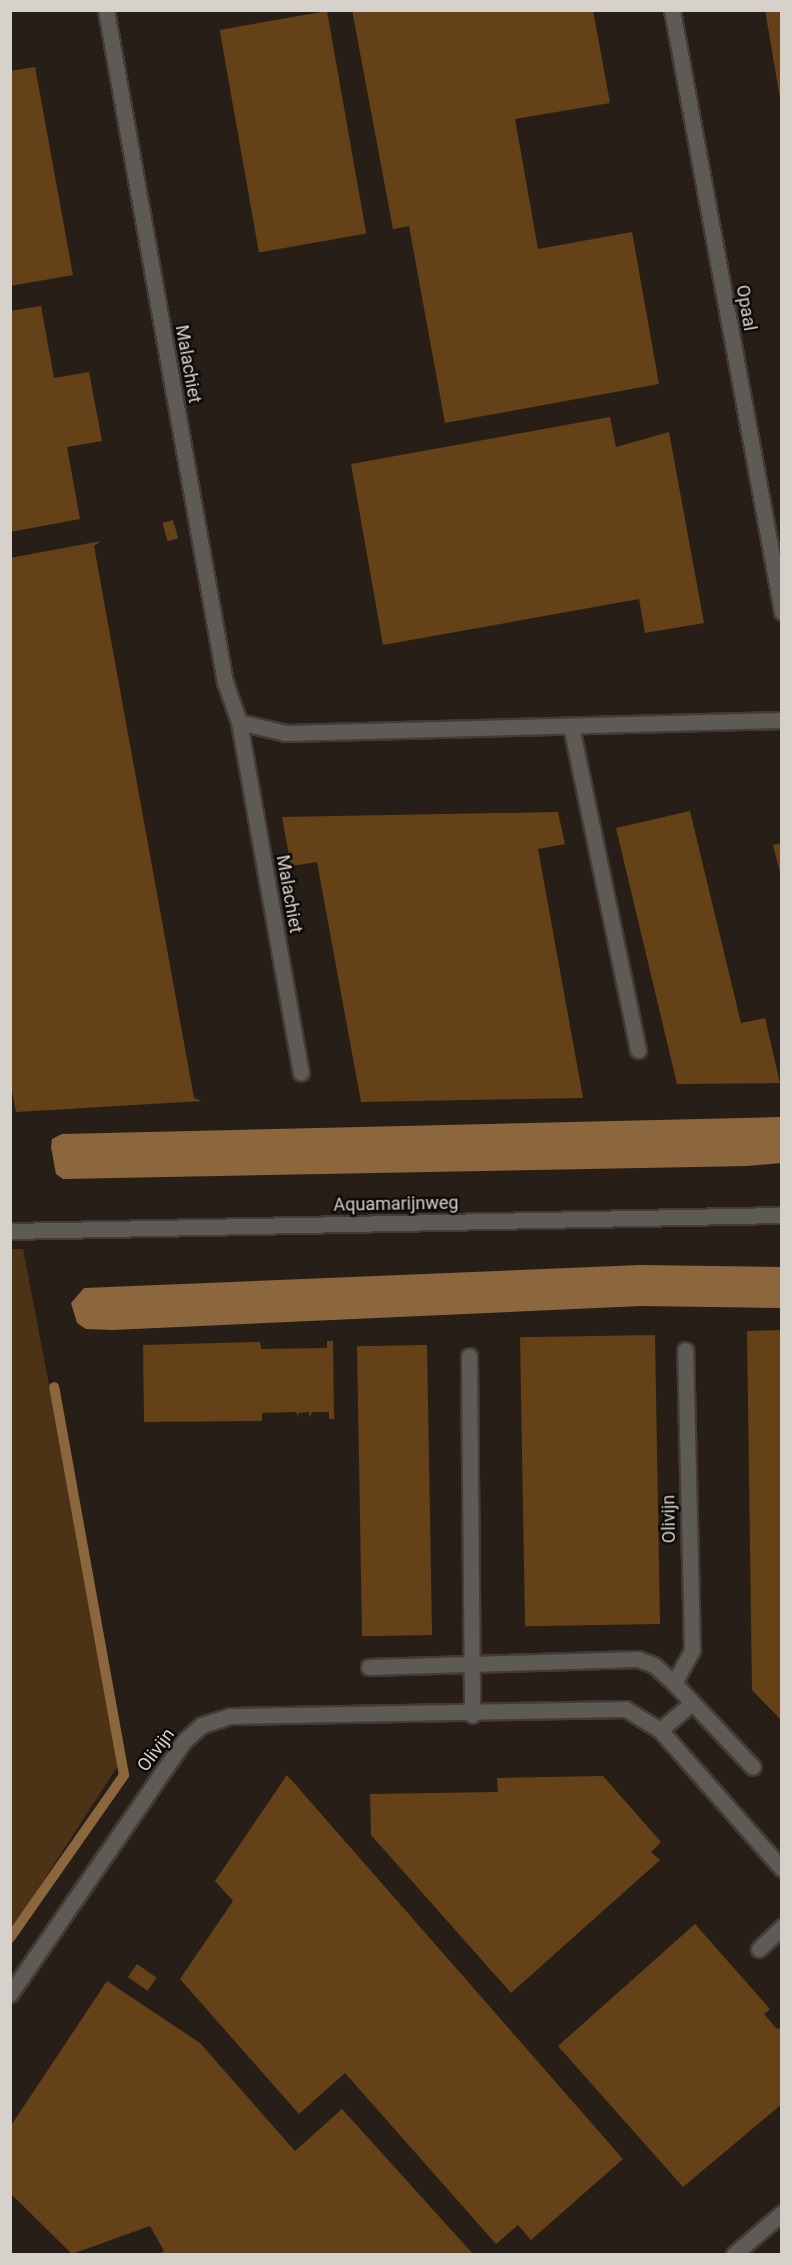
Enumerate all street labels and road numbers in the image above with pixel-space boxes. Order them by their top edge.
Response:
street label: Opaal [731,283,761,333]
street label: Malachiet [171,323,205,405]
street label: Malachiet [272,853,306,935]
street label: Aquamarijnweg [333,1192,459,1216]
street label: Olivijn [658,1495,680,1543]
street label: Olivijn [133,1724,179,1776]

